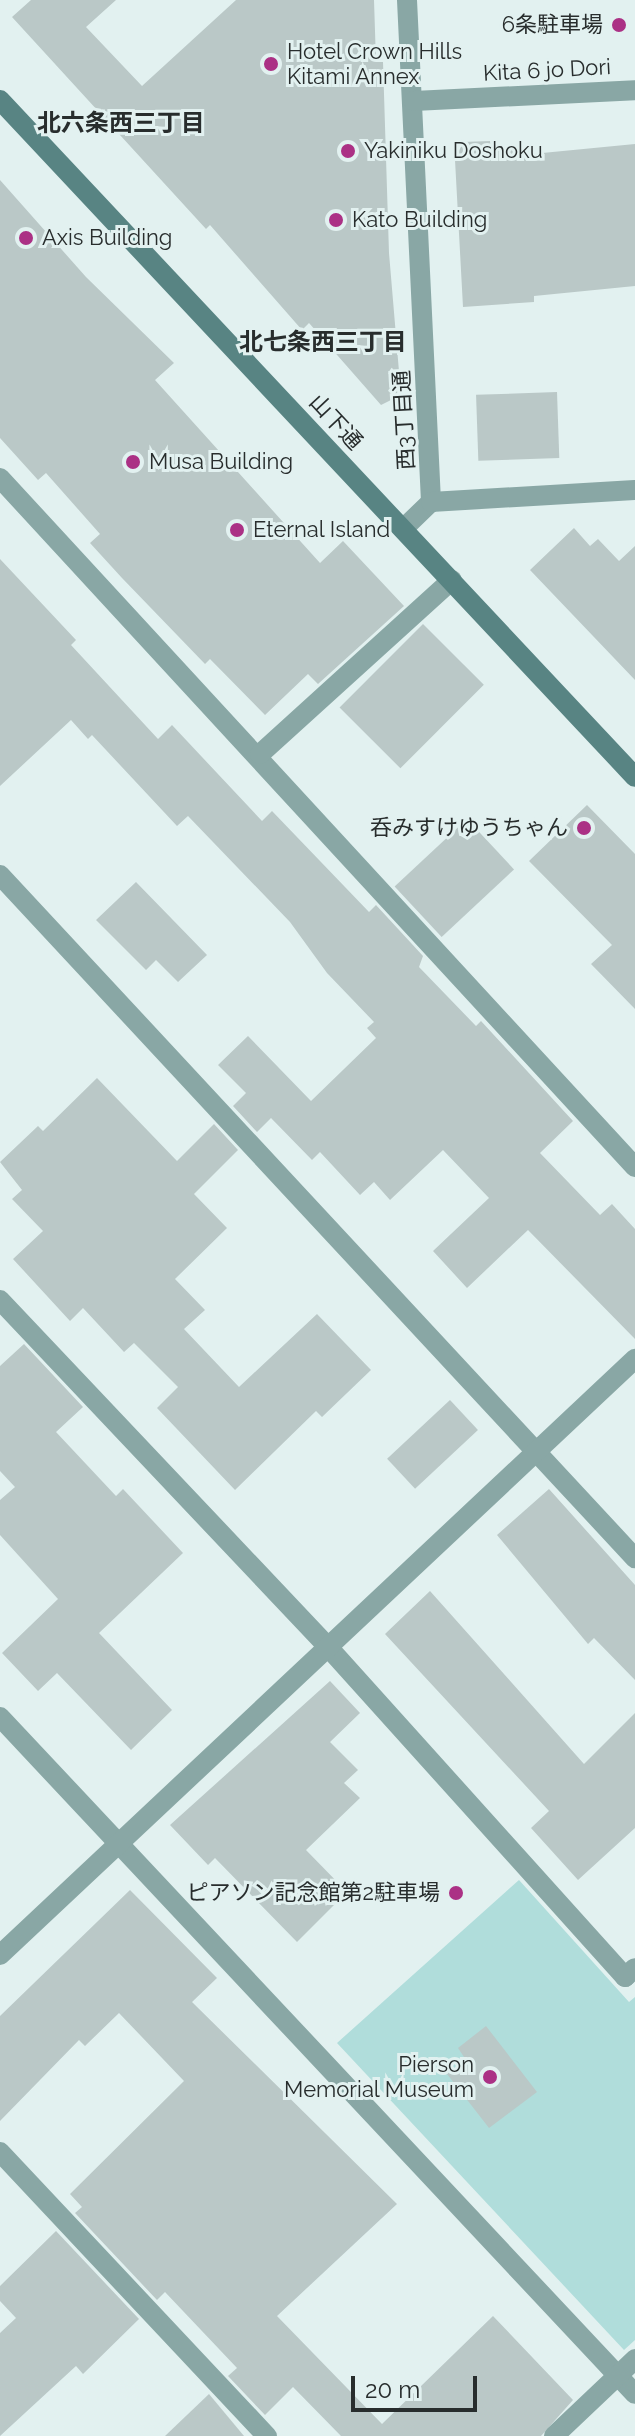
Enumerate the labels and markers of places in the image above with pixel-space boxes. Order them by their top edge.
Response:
place label: 6条駐車場 [502,12,603,38]
marker: 6条駐車場 [610,16,628,34]
place label: Hotel Crown Hills Kitami Annex [287,38,463,90]
marker: Hotel Crown Hills Kitami Annex [262,55,280,73]
place label: Yakiniku Doshoku [364,138,543,164]
marker: Yakiniku Doshoku [339,142,357,160]
place label: Kato Building [352,207,487,233]
marker: Kato Building [327,211,345,229]
place label: Axis Building [42,225,172,251]
marker: Axis Building [17,229,35,247]
place label: Musa Building [149,449,293,475]
marker: Musa Building [124,453,142,471]
place label: Eternal Island [253,517,391,543]
marker: Eternal Island [228,521,246,539]
place label: 呑みすけゆうちゃん [370,815,568,841]
marker: 呑みすけゆうちゃん [575,819,593,837]
place label: ピアソン記念館第2駐車場 [187,1880,440,1906]
marker: ピアソン記念館第2駐車場 [447,1884,465,1902]
place label: Pierson Memorial Museum [283,2051,474,2102]
marker: Pierson Memorial Museum [481,2068,499,2086]

